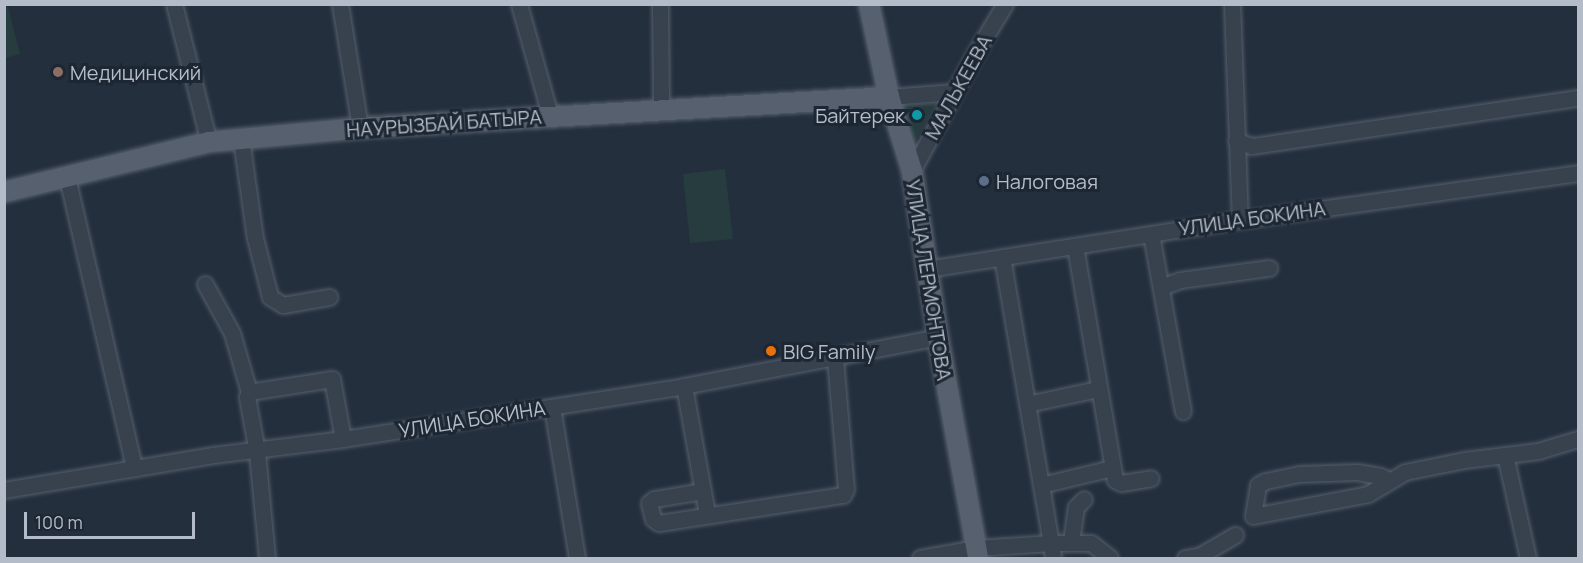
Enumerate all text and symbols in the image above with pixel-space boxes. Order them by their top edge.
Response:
street label: МАЛЬКЕЕВА [919,30,997,144]
place label: Медицинский [70,60,201,84]
marker: Медицинский [51,65,65,79]
place label: Байтерек [815,103,905,127]
street label: НАУРЫЗБАЙ БАТЫРА [346,104,542,142]
marker: Байтерек [910,108,924,122]
place label: Налоговая [996,169,1098,193]
marker: Налоговая [977,174,991,188]
street label: УЛИЦА ЛЕРМОНТОВА [901,178,957,382]
street label: УЛИЦА БОКИНА [1177,196,1327,240]
place label: BIG Family [783,339,876,363]
marker: BIG Family [764,344,778,358]
street label: УЛИЦА БОКИНА [397,396,547,442]
scale bar [27,500,198,538]
text: 100 m [35,510,83,534]

